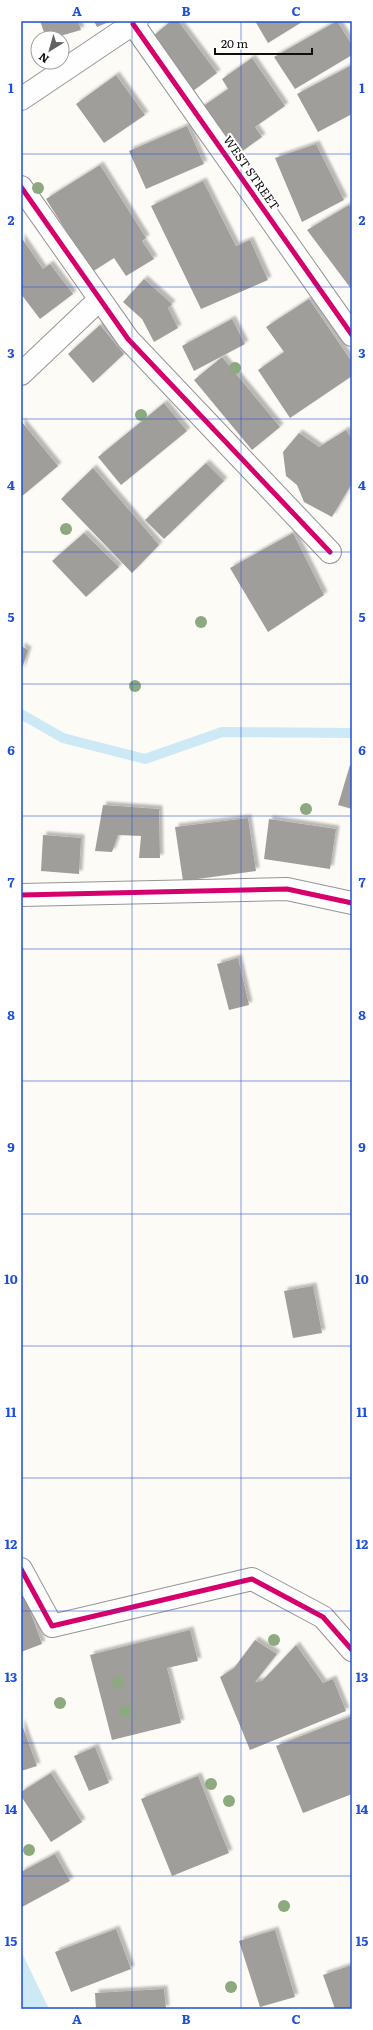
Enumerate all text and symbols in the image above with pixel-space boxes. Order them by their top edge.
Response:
text: A [72,1,82,20]
text: B [182,1,191,20]
text: C [291,1,301,20]
north arrow [30,30,70,70]
scale bar [215,30,312,56]
text: 20 m [221,34,248,52]
text: N [35,50,52,68]
text: 1 [8,78,14,97]
text: 1 [359,78,365,97]
street label: WEST STREET [219,132,284,213]
text: 2 [8,210,15,229]
text: 2 [359,210,366,229]
text: 3 [7,343,15,362]
text: 3 [358,343,366,362]
text: 4 [7,475,15,494]
text: 4 [358,475,366,494]
text: 5 [7,607,15,626]
text: 5 [358,607,366,626]
text: 6 [7,740,15,759]
text: 6 [358,740,366,759]
text: 7 [7,872,15,891]
text: 7 [358,872,366,891]
text: 8 [7,1005,15,1024]
text: 8 [358,1005,366,1024]
text: 9 [7,1137,15,1156]
text: 9 [358,1137,366,1156]
text: 10 [4,1269,18,1288]
text: 10 [355,1269,369,1288]
text: 11 [6,1402,17,1421]
text: 11 [357,1402,368,1421]
text: 12 [5,1534,17,1553]
text: 12 [356,1534,368,1553]
text: 13 [5,1667,17,1686]
text: 13 [356,1667,368,1686]
text: 14 [5,1799,18,1818]
text: 14 [356,1799,369,1818]
text: 15 [5,1931,17,1950]
text: 15 [356,1931,368,1950]
text: A [72,2009,82,2028]
text: B [182,2009,191,2028]
text: C [291,2009,301,2028]

